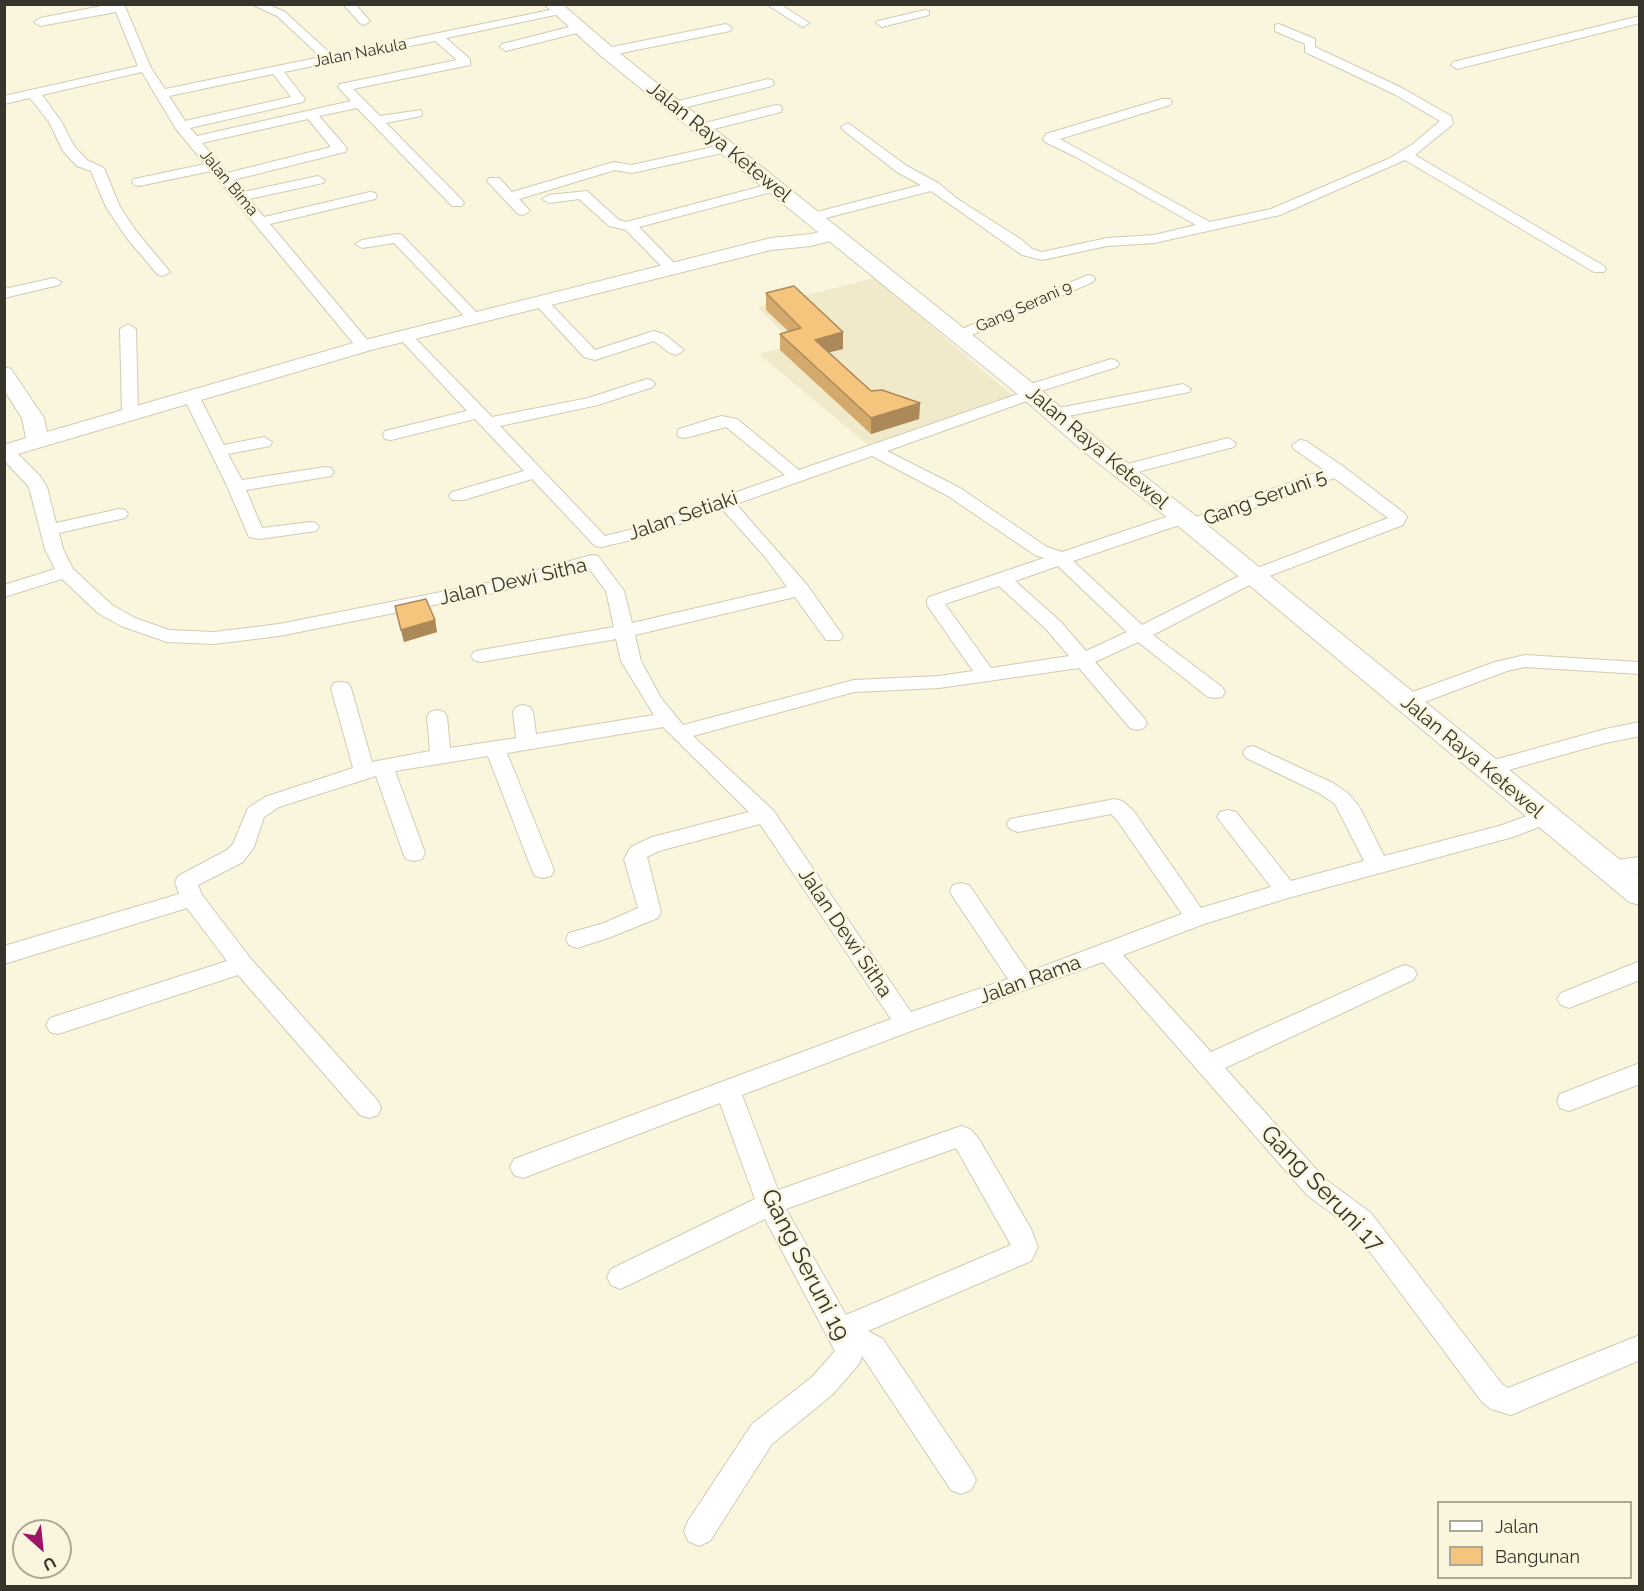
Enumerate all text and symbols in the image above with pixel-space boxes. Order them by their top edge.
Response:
street label: Jalan Nakula [312,35,408,71]
street label: Jalan Raya Ketewel [642,77,796,207]
street label: Jalan Bima [196,146,262,220]
street label: Gang Serani 9 [973,277,1075,337]
street label: Jalan Raya Ketewel [1021,381,1173,515]
street label: Gang Seruni 5 [1200,465,1330,531]
street label: Jalan Setiaki [625,486,741,546]
street label: Jalan Dewi Sitha [437,553,589,611]
street label: Jalan Raya Ketewel [1396,690,1548,824]
street label: Jalan Dewi Sitha [793,864,897,1002]
street label: Jalan Rama [976,951,1084,1009]
street label: Gang Seruni 17 [1254,1120,1390,1258]
street label: Gang Seruni 19 [754,1184,856,1346]
legend [1437,1501,1632,1579]
text: Jalan [1495,1516,1539,1537]
north arrow [12,1519,72,1579]
text: Bangunan [1495,1546,1580,1567]
text: U [40,1553,59,1575]

